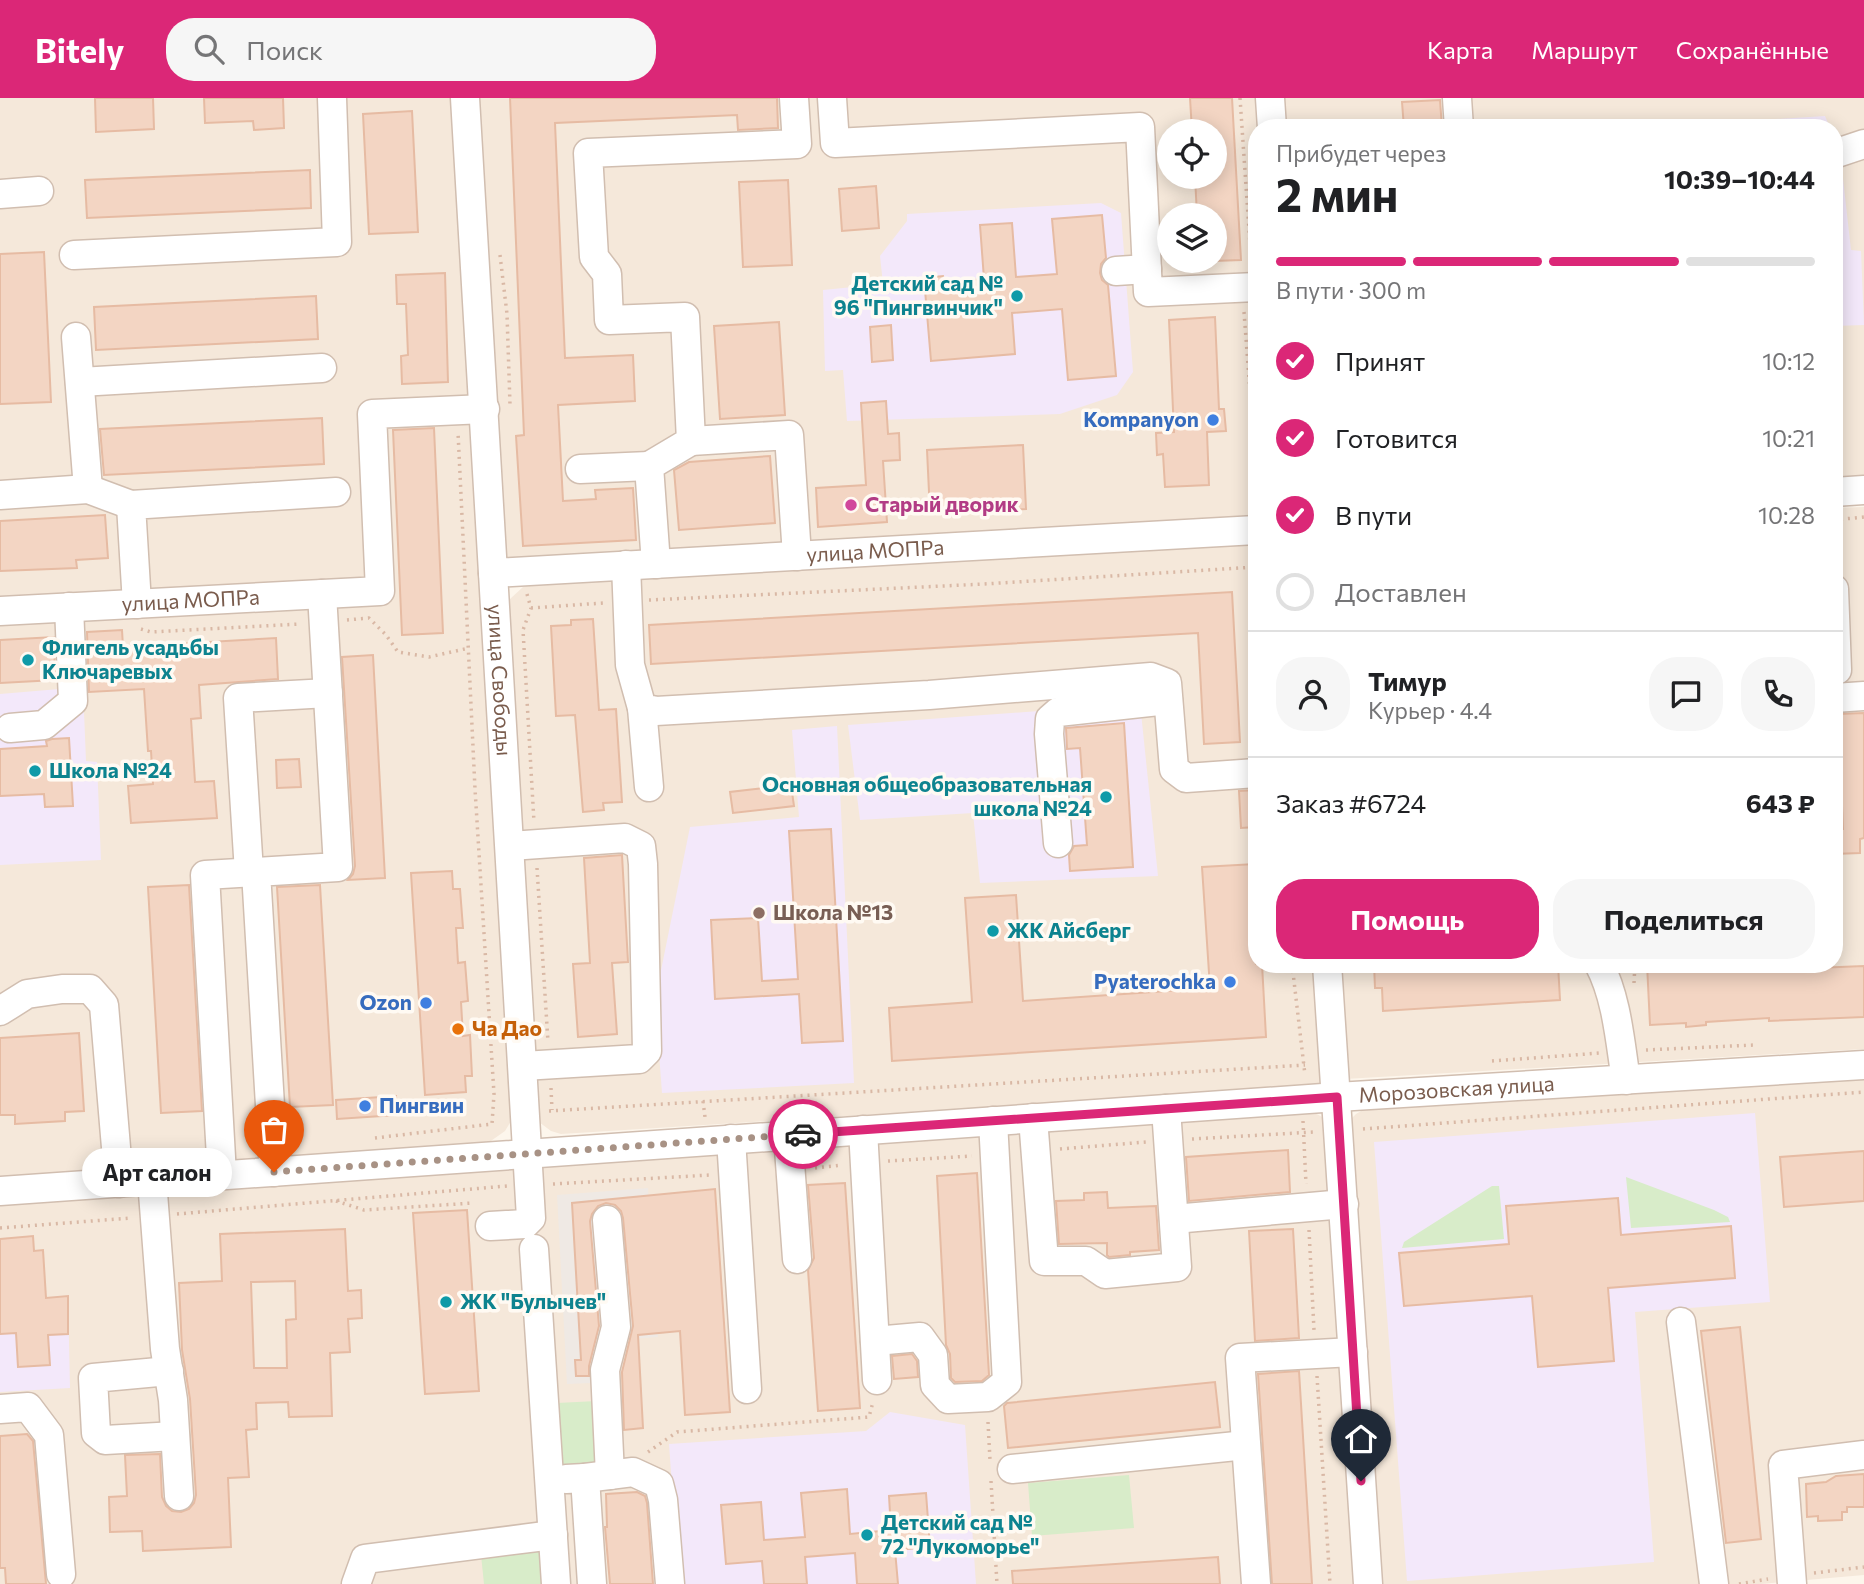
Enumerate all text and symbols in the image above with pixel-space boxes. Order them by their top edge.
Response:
search box [166,18,656,81]
text: Bitely [35,29,124,70]
icon: search [190,30,228,68]
text: Поиск [246,34,323,65]
text: Карта [1427,35,1493,64]
text: Маршрут [1531,35,1638,64]
text: Сохранённые [1676,35,1829,64]
map controls [1157,119,1227,273]
button: locate [1157,119,1227,189]
text: Прибудет через [1276,139,1446,167]
text: 10:39–10:44 [1664,163,1815,194]
text: 2 мин [1276,165,1398,221]
button: layers [1157,203,1227,273]
place label: Детский сад № 96 "Пингвинчик" [834,270,1003,319]
text: В пути · 300 m [1276,276,1426,304]
marker: Детский сад № 96 "Пингвинчик" [1009,288,1025,304]
icon: check [1276,342,1314,380]
text: Принят [1335,345,1425,376]
text: 10:12 [1762,347,1815,375]
place label: Kompanyon [1083,406,1199,431]
marker: Kompanyon [1205,412,1221,428]
icon: check [1276,419,1314,457]
text: Готовится [1335,422,1458,453]
text: 10:21 [1762,424,1815,452]
place label: Старый дворик [865,491,1019,516]
icon: check [1276,496,1314,534]
marker: Старый дворик [843,497,859,513]
text: В пути [1335,499,1412,530]
text: 10:28 [1758,501,1815,529]
street label: улица МОПРа [806,534,945,566]
text: Доставлен [1335,576,1467,607]
street label: улица МОПРа [121,583,260,616]
street label: улица Свободы [484,603,518,757]
place label: Флигель усадьбы Ключаревых [42,634,219,683]
marker: Флигель усадьбы Ключаревых [20,652,36,668]
button: person [1276,657,1350,731]
button: chat [1649,657,1723,731]
button: phone [1741,657,1815,731]
text: Тимур [1368,665,1447,696]
text: Курьер · 4.4 [1368,696,1492,724]
place label: Школа №24 [49,757,172,782]
marker: Школа №24 [27,763,43,779]
place label: Основная общеобразовательная школа №24 [762,771,1092,820]
text: Заказ #6724 [1276,787,1426,818]
text: 643 ₽ [1746,787,1815,818]
marker: Основная общеобразовательная школа №24 [1098,789,1114,805]
button: Помощь [1276,879,1539,959]
button: Поделиться [1553,879,1815,959]
place label: Школа №13 [773,899,893,924]
marker: Школа №13 [751,905,767,921]
place label: ЖК Айсберг [1007,917,1131,942]
marker: ЖК Айсберг [985,923,1001,939]
place label: Pyaterochka [1094,968,1216,993]
marker: Pyaterochka [1222,974,1238,990]
place label: Ozon [359,989,412,1014]
marker: Ozon [418,995,434,1011]
place label: Ча Дао [472,1015,542,1040]
marker: Ча Дао [450,1021,466,1037]
street label: Морозовская улица [1358,1070,1555,1107]
place label: Пингвин [379,1092,464,1117]
marker: Пингвин [357,1098,373,1114]
courier [768,1099,838,1169]
pin [244,1100,304,1172]
icon: bag [255,1111,293,1149]
icon: car [784,1115,822,1153]
callout: Арт салон [82,1148,232,1196]
text: Арт салон [102,1158,212,1186]
place label: ЖК "Булычев" [460,1288,606,1313]
marker: ЖК "Булычев" [438,1294,454,1310]
pin [1331,1409,1391,1481]
icon: home [1342,1420,1380,1458]
place label: Детский сад № 72 "Лукоморье" [881,1509,1040,1558]
marker: Детский сад № 72 "Лукоморье" [859,1527,875,1543]

